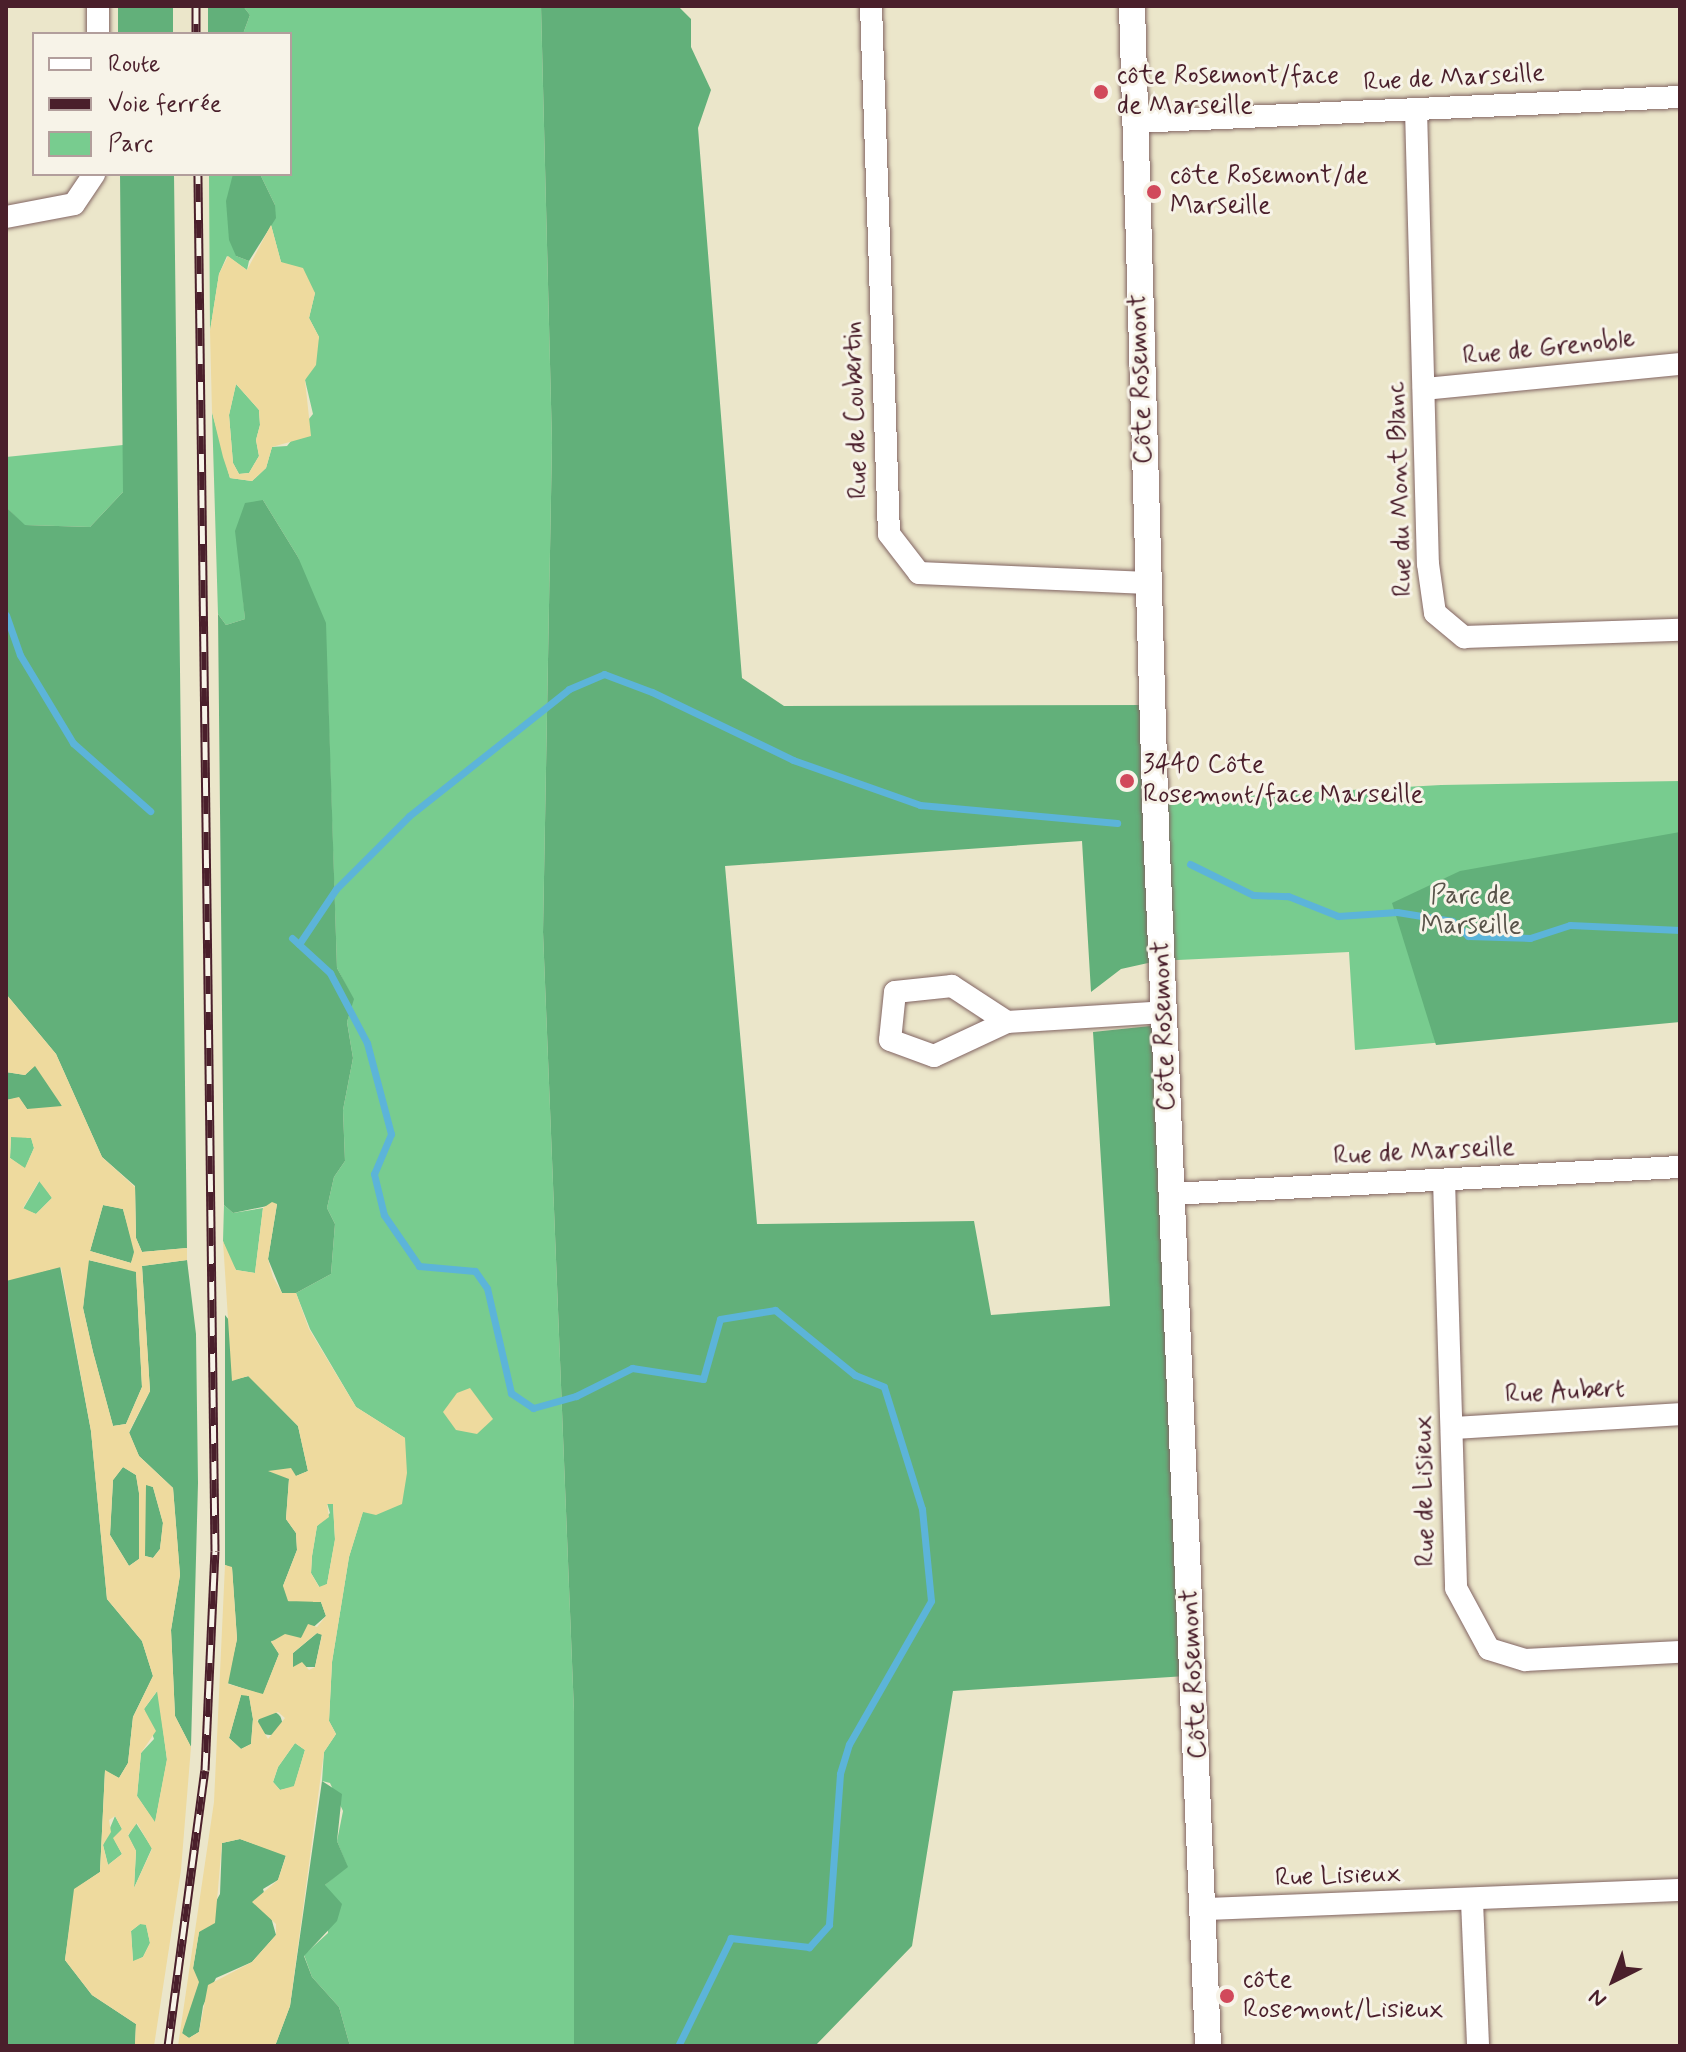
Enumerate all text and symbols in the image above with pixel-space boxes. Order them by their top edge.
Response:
legend [32,32,292,176]
text: Route [108,49,160,80]
street label: Rue de Marseille [1364,59,1544,99]
place label: côte Rosemont/face de Marseille [1117,61,1343,122]
marker: côte Rosemont/face de Marseille [1092,83,1110,101]
text: Voie ferrée [108,89,222,120]
text: Parc [108,129,153,160]
place label: côte Rosemont/de Marseille [1170,161,1373,222]
marker: côte Rosemont/de Marseille [1145,183,1163,201]
street label: Côte Rosemont [1123,291,1161,467]
street label: Rue de Coubertin [838,319,876,501]
street label: Rue de Grenoble [1459,324,1639,374]
street label: Rue du Mont Blanc [1382,383,1420,595]
place label: 3440 Côte Rosemont/face Marseille [1143,750,1421,812]
marker: 3440 Côte Rosemont/face Marseille [1118,772,1136,790]
park label: Parc de Marseille [1421,881,1521,942]
street label: Côte Rosemont [1146,938,1184,1114]
street label: Rue de Marseille [1334,1133,1514,1173]
street label: Rue Aubert [1506,1374,1624,1412]
street label: Rue de Lisieux [1409,1413,1443,1569]
street label: Côte Rosemont [1175,1586,1215,1762]
street label: Rue Lisieux [1275,1859,1401,1895]
north arrow [1574,1940,1654,2020]
place label: côte Rosemont/Lisieux [1243,1965,1443,2026]
text: N [1583,1983,1613,2013]
marker: côte Rosemont/Lisieux [1218,1987,1236,2005]

